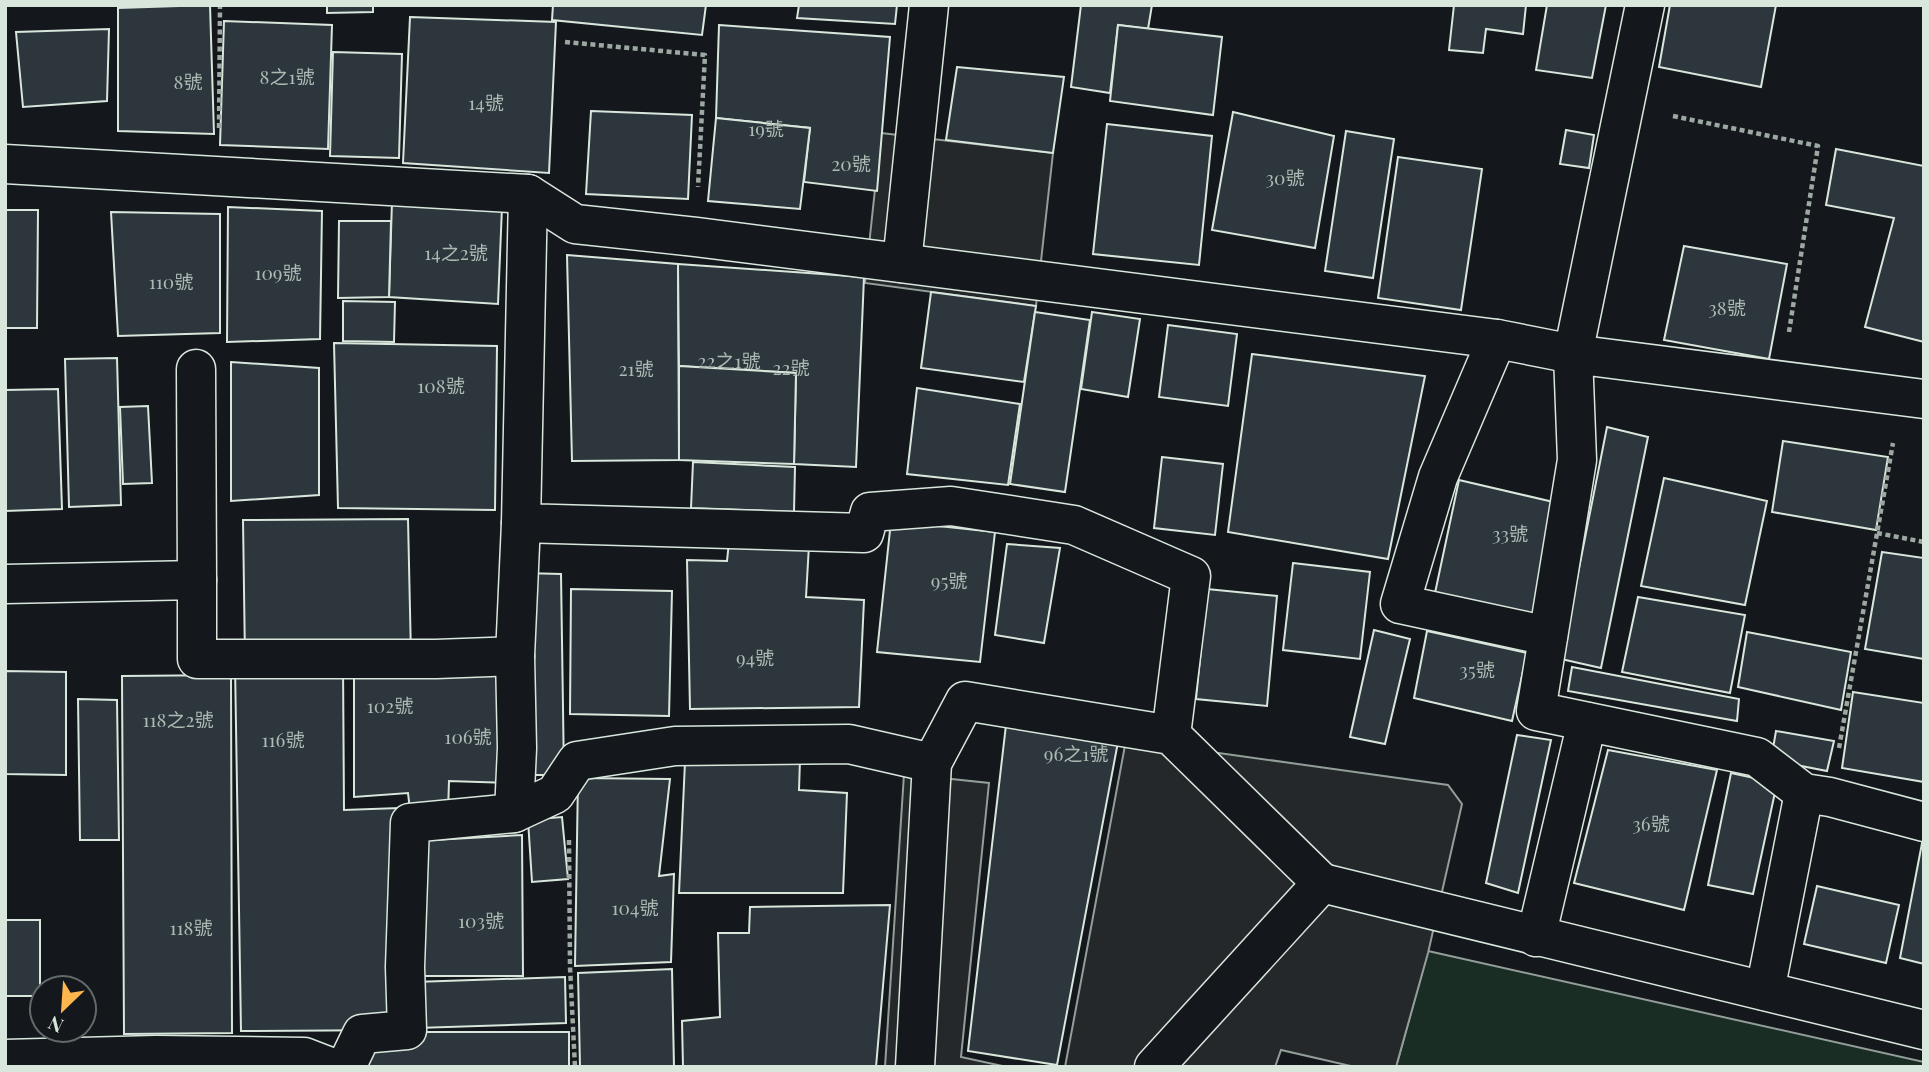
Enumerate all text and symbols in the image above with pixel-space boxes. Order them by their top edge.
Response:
house number: 8之1號 [260,63,314,89]
house number: 8號 [174,68,202,94]
house number: 14號 [468,89,504,115]
house number: 19號 [748,115,784,141]
house number: 20號 [831,150,871,176]
house number: 30號 [1266,164,1304,190]
house number: 14之2號 [424,239,488,265]
house number: 109號 [254,259,302,285]
house number: 110號 [149,268,193,294]
house number: 38號 [1708,294,1746,320]
house number: 22之1號 [697,347,761,373]
house number: 22號 [772,354,810,380]
house number: 21號 [618,355,654,381]
house number: 108號 [417,372,465,398]
house number: 33號 [1492,520,1528,546]
house number: 95號 [931,567,967,593]
house number: 94號 [736,644,774,670]
house number: 35號 [1459,656,1495,682]
house number: 102號 [367,692,413,718]
house number: 118之2號 [142,706,214,732]
house number: 106號 [444,723,492,749]
house number: 116號 [262,726,304,752]
house number: 96之1號 [1044,740,1108,766]
house number: 36號 [1632,810,1670,836]
house number: 104號 [612,894,658,920]
house number: 103號 [458,907,504,933]
house number: 118號 [170,914,212,940]
north arrow [28,974,98,1044]
text: N [43,1011,67,1040]

